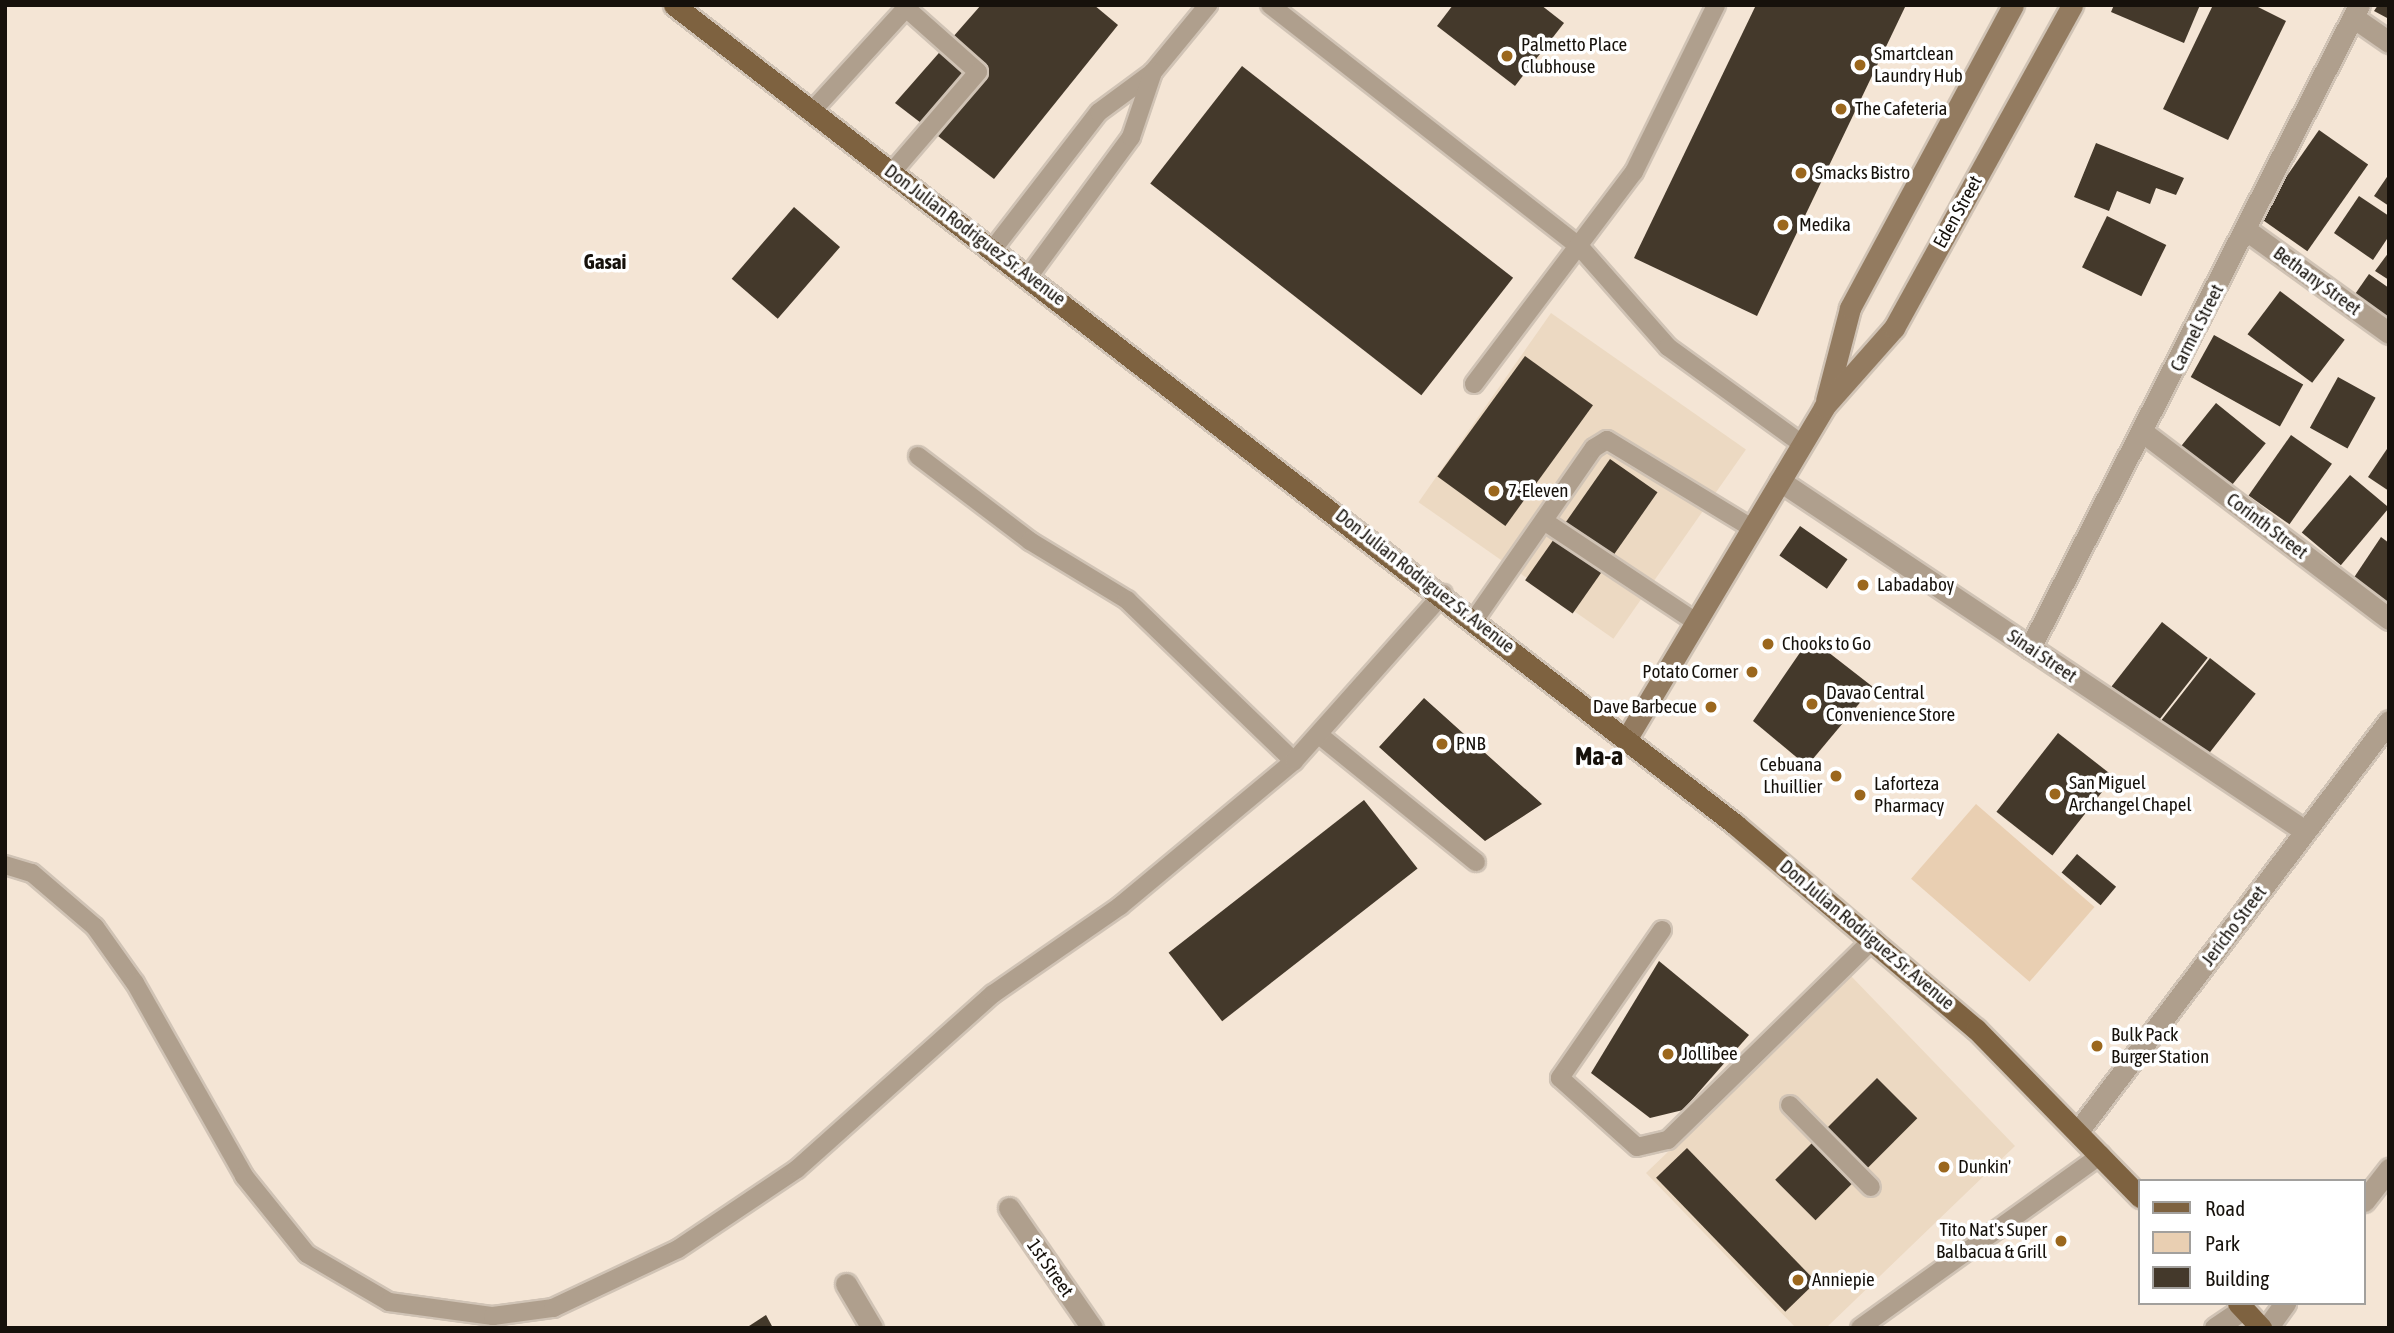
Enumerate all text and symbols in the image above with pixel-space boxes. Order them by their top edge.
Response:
place label: Palmetto Place Clubhouse [1521,34,1627,78]
place label: Smartclean Laundry Hub [1874,43,1963,87]
marker: Palmetto Place Clubhouse [1499,48,1515,64]
marker: Smartclean Laundry Hub [1852,57,1868,73]
place label: The Cafeteria [1855,98,1947,120]
marker: The Cafeteria [1833,101,1849,117]
street label: Don Julian Rodriguez Sr. Avenue [880,159,1070,311]
place label: Smacks Bistro [1815,162,1910,184]
marker: Smacks Bistro [1793,165,1809,181]
street label: Eden Street [1929,172,1987,252]
place label: Medika [1799,214,1851,236]
marker: Medika [1773,215,1793,235]
street label: Bethany Street [2269,242,2365,320]
district label: Gasai [584,248,626,274]
street label: Carmel Street [2165,281,2229,375]
place label: 7-Eleven [1508,480,1569,502]
marker: 7-Eleven [1486,483,1502,499]
street label: Corinth Street [2222,488,2312,564]
street label: Don Julian Rodriguez Sr. Avenue [1331,504,1519,658]
place label: Labadaboy [1877,574,1954,596]
marker: Labadaboy [1855,577,1871,593]
street label: Sinai Street [2003,624,2081,688]
place label: Chooks to Go [1782,633,1871,655]
marker: Chooks to Go [1760,636,1776,652]
place label: Potato Corner [1642,661,1738,683]
marker: Potato Corner [1744,664,1760,680]
place label: Davao Central Convenience Store [1826,682,1955,726]
place label: Dave Barbecue [1593,696,1697,718]
marker: Davao Central Convenience Store [1804,696,1820,712]
marker: Dave Barbecue [1703,699,1719,715]
place label: PNB [1456,733,1486,755]
marker: PNB [1434,736,1450,752]
district label: Ma-a [1575,741,1623,773]
place label: Cebuana Lhuillier [1760,754,1822,798]
marker: Cebuana Lhuillier [1828,768,1844,784]
place label: San Miguel Archangel Chapel [2069,772,2192,816]
place label: Laforteza Pharmacy [1874,773,1944,817]
marker: San Miguel Archangel Chapel [2047,786,2063,802]
marker: Laforteza Pharmacy [1852,787,1868,803]
street label: Don Julian Rodriguez Sr. Avenue [1775,855,1959,1015]
street label: Jericho Street [2197,882,2271,970]
place label: Bulk Pack Burger Station [2111,1024,2209,1068]
marker: Bulk Pack Burger Station [2089,1038,2105,1054]
place label: Jollibee [1682,1043,1738,1065]
marker: Jollibee [1660,1046,1676,1062]
place label: Dunkin' [1958,1156,2011,1178]
marker: Dunkin' [1936,1159,1952,1175]
legend [2138,1179,2366,1305]
text: Road [2205,1196,2245,1220]
place label: Tito Nat's Super Balbacua & Grill [1936,1219,2047,1263]
text: Park [2205,1231,2240,1255]
marker: Tito Nat's Super Balbacua & Grill [2053,1233,2069,1249]
street label: 1st Street [1022,1235,1078,1301]
text: Building [2205,1266,2269,1290]
place label: Anniepie [1812,1269,1875,1291]
marker: Anniepie [1790,1272,1806,1288]

